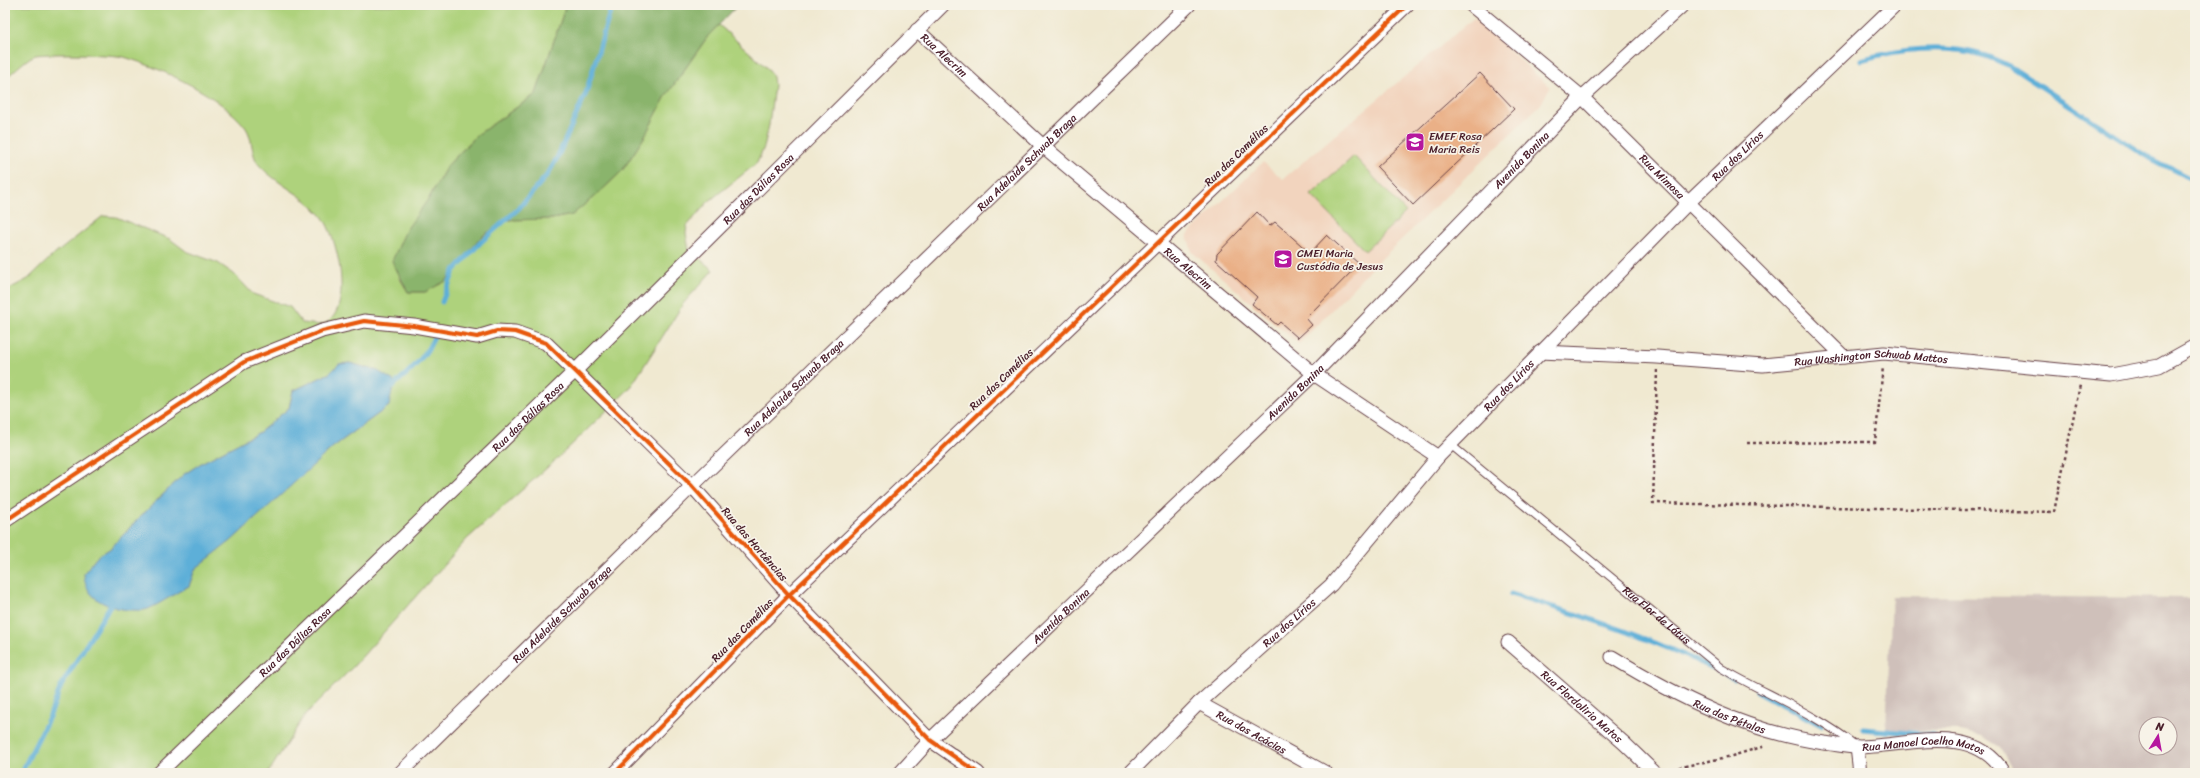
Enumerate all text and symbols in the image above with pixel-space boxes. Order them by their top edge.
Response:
street label: Rua Alecrim [916,29,972,82]
street label: Rua Adelaide Schwab Braga [972,109,1082,216]
street label: Rua das Camélias [1200,119,1274,191]
street label: Rua dos Lírios [1707,126,1769,186]
place label: EMEF Rosa Maria Reis [1429,127,1482,159]
street label: Avenida Bonina [1488,127,1554,194]
school or university icon: EMEF Rosa Maria Reis [1404,131,1426,153]
street label: Rua das Dálias Rosa [718,149,799,229]
street label: Rua Mimosa [1634,150,1689,204]
street label: Rua Alecrim [1159,243,1217,295]
place label: CMEI Maria Custódia de Jesus [1297,244,1384,276]
school or university icon: CMEI Maria Custódia de Jesus [1272,248,1294,270]
street label: Rua Adelaide Schwab Braga [740,334,849,441]
street label: Rua das Camélias [965,343,1039,415]
street label: Rua Washington Schwab Mattos [1793,344,1950,372]
street label: Rua dos Lírios [1479,354,1540,416]
street label: Avenida Bonina [1261,359,1329,426]
street label: Rua das Dálias Rosa [488,377,569,457]
street label: Rua das Hortências [717,503,793,587]
street label: Rua Adelaide Schwab Braga [508,560,617,668]
street label: Rua Flor de Lótus [1618,581,1696,650]
street label: Avenida Bonina [1027,583,1095,649]
street label: Rua das Camélias [707,593,779,667]
street label: Rua dos Lírios [1258,593,1321,652]
street label: Rua das Dálias Rosa [255,602,336,682]
street label: Rua Flordolirio Matos [1536,666,1627,748]
street label: Rua das Pétalas [1690,694,1769,740]
street label: Rua das Acácias [1213,705,1291,760]
north arrow [2138,716,2178,756]
text: N [2153,716,2166,737]
street label: Rua Manoel Coelho Matos [1862,731,1989,761]

